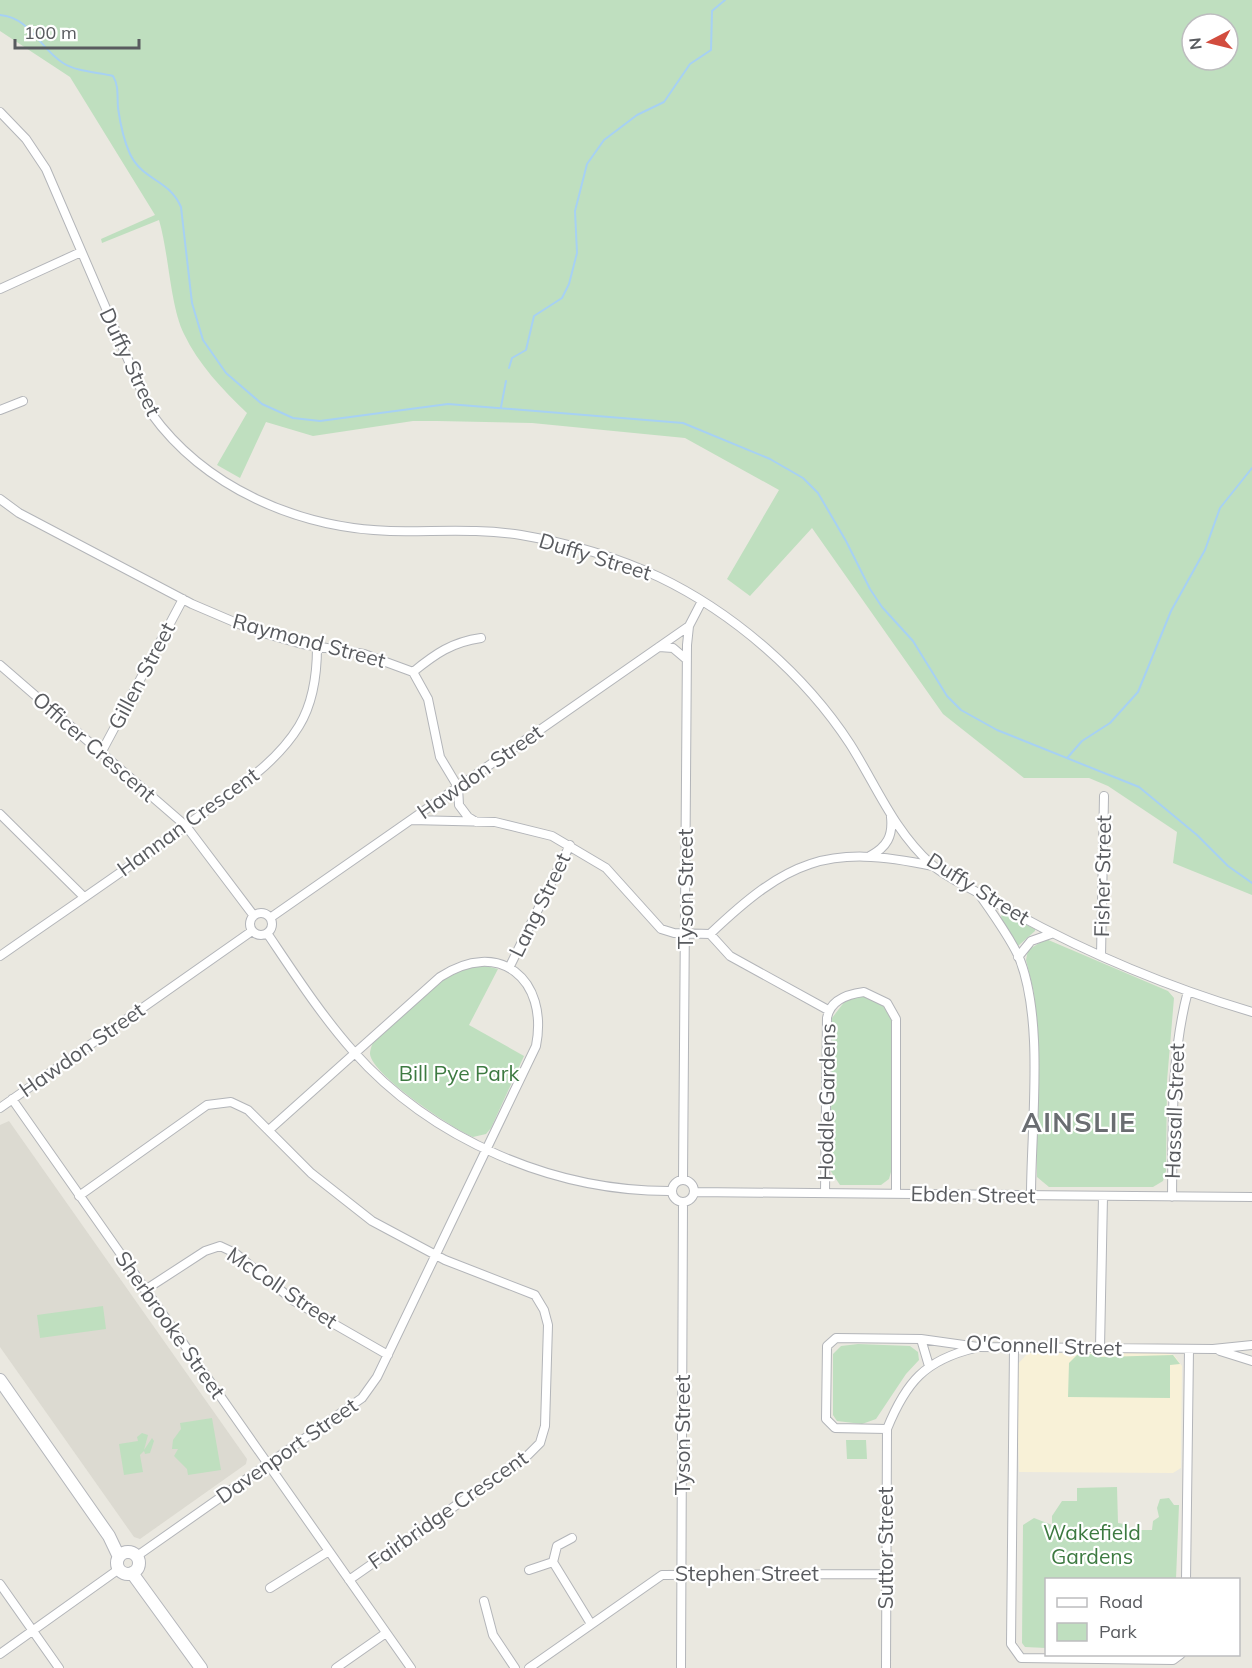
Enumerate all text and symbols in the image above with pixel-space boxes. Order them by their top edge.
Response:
scale bar [15,12,140,50]
north arrow [1180,12,1240,72]
text: 100 m [24,21,77,44]
text: N [1184,37,1206,51]
street label: Duffy Street [95,303,167,420]
street label: Duffy Street [536,527,655,585]
street label: Raymond Street [230,607,388,673]
street label: Gillen Street [102,617,180,734]
street label: Officer Crescent [28,686,162,807]
street label: Hawdon Street [412,718,547,824]
street label: Hannan Crescent [112,761,263,881]
street label: Fisher Street [1088,815,1116,937]
street label: Tyson Street [672,829,698,949]
street label: Duffy Street [922,846,1035,930]
street label: Lang Street [503,848,575,961]
street label: Hawdon Street [14,996,149,1102]
street label: Hoddle Gardens [812,1023,840,1181]
street label: Hassall Street [1159,1043,1189,1179]
park label: Bill Pye Park [399,1060,519,1086]
district label: AINSLIE [1021,1105,1137,1139]
street label: Ebden Street [910,1180,1036,1208]
street label: McColl Street [222,1241,343,1334]
street label: Sherbrooke Street [110,1246,231,1403]
street label: O'Connell Street [966,1329,1122,1361]
street label: Tyson Street [669,1375,695,1495]
street label: Davenport Street [211,1392,362,1509]
street label: Fairbridge Crescent [363,1444,532,1574]
street label: Suttor Street [872,1487,898,1609]
park label: Wakefield Gardens [1043,1519,1141,1569]
street label: Stephen Street [675,1560,819,1586]
legend [1045,1578,1240,1656]
text: Road [1099,1590,1143,1613]
text: Park [1099,1620,1138,1643]

